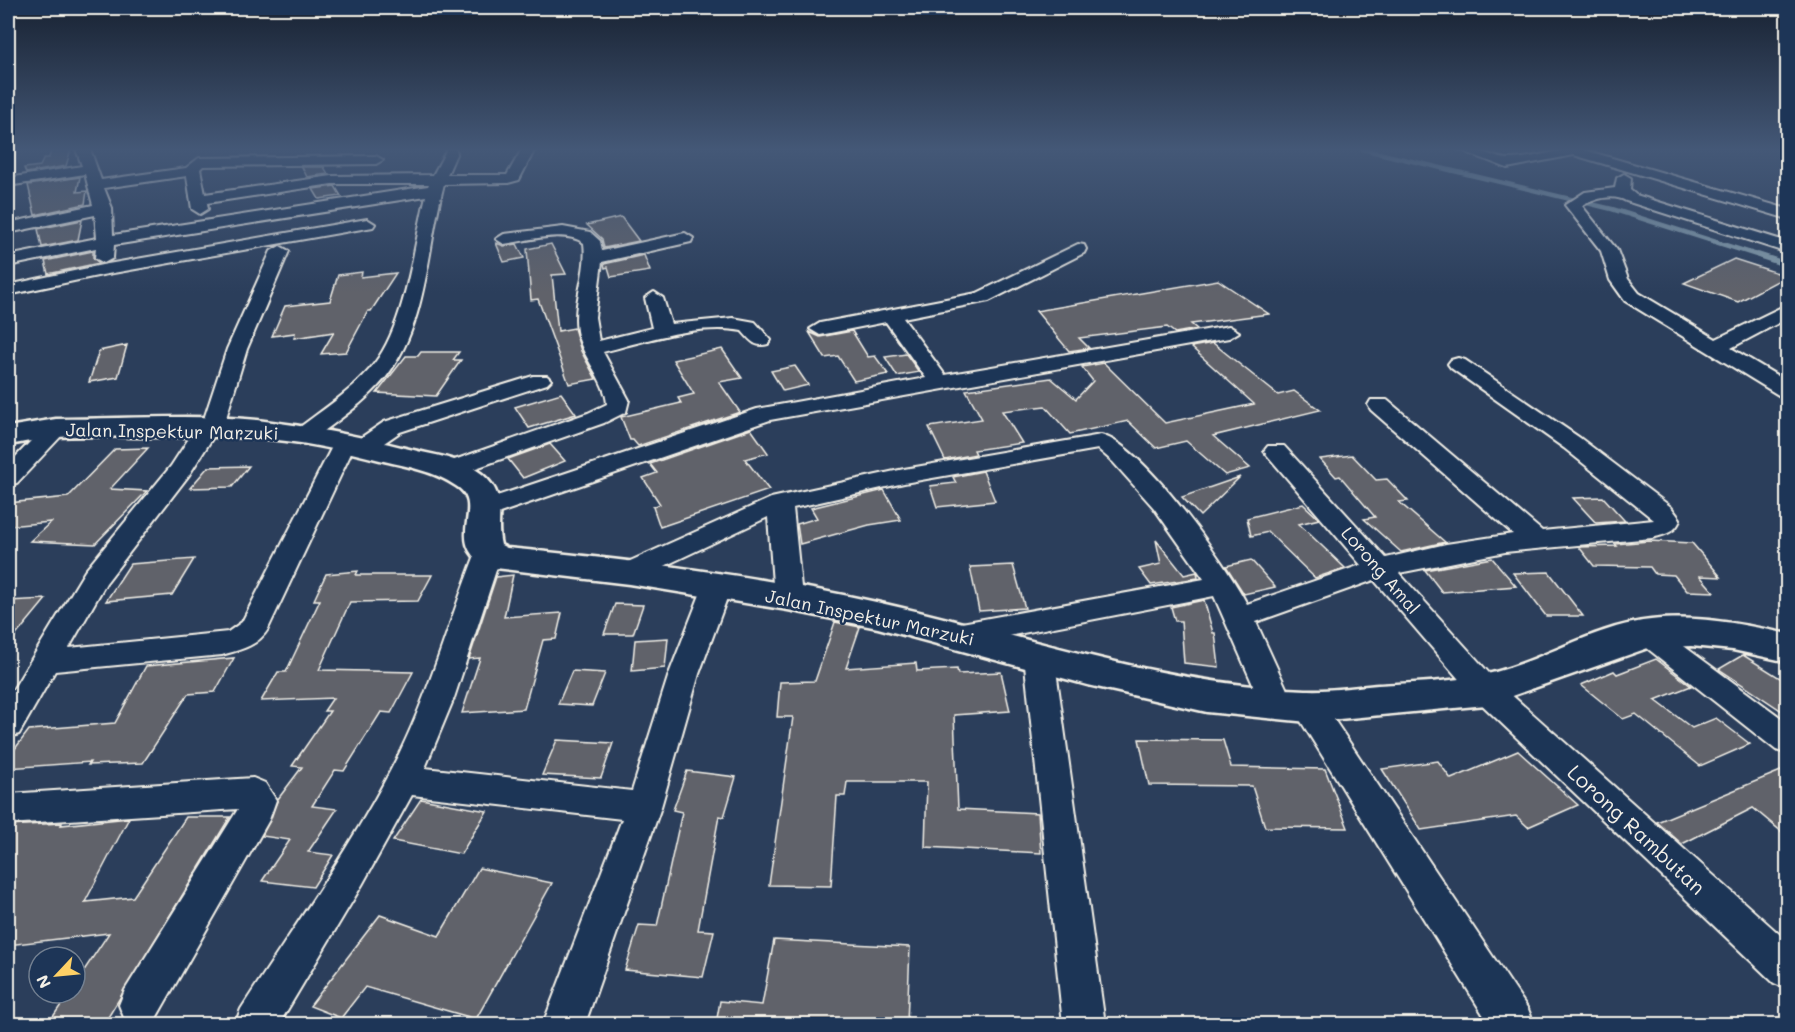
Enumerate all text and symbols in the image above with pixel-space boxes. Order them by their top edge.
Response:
street label: Jalan Inspektur Marzuki [65,417,279,445]
street label: Lorong Amal [1336,521,1426,619]
street label: Jalan Inspektur Marzuki [763,583,977,651]
street label: Lorong Rambutan [1562,758,1712,900]
north arrow [27,945,87,1005]
text: N [31,972,55,992]

